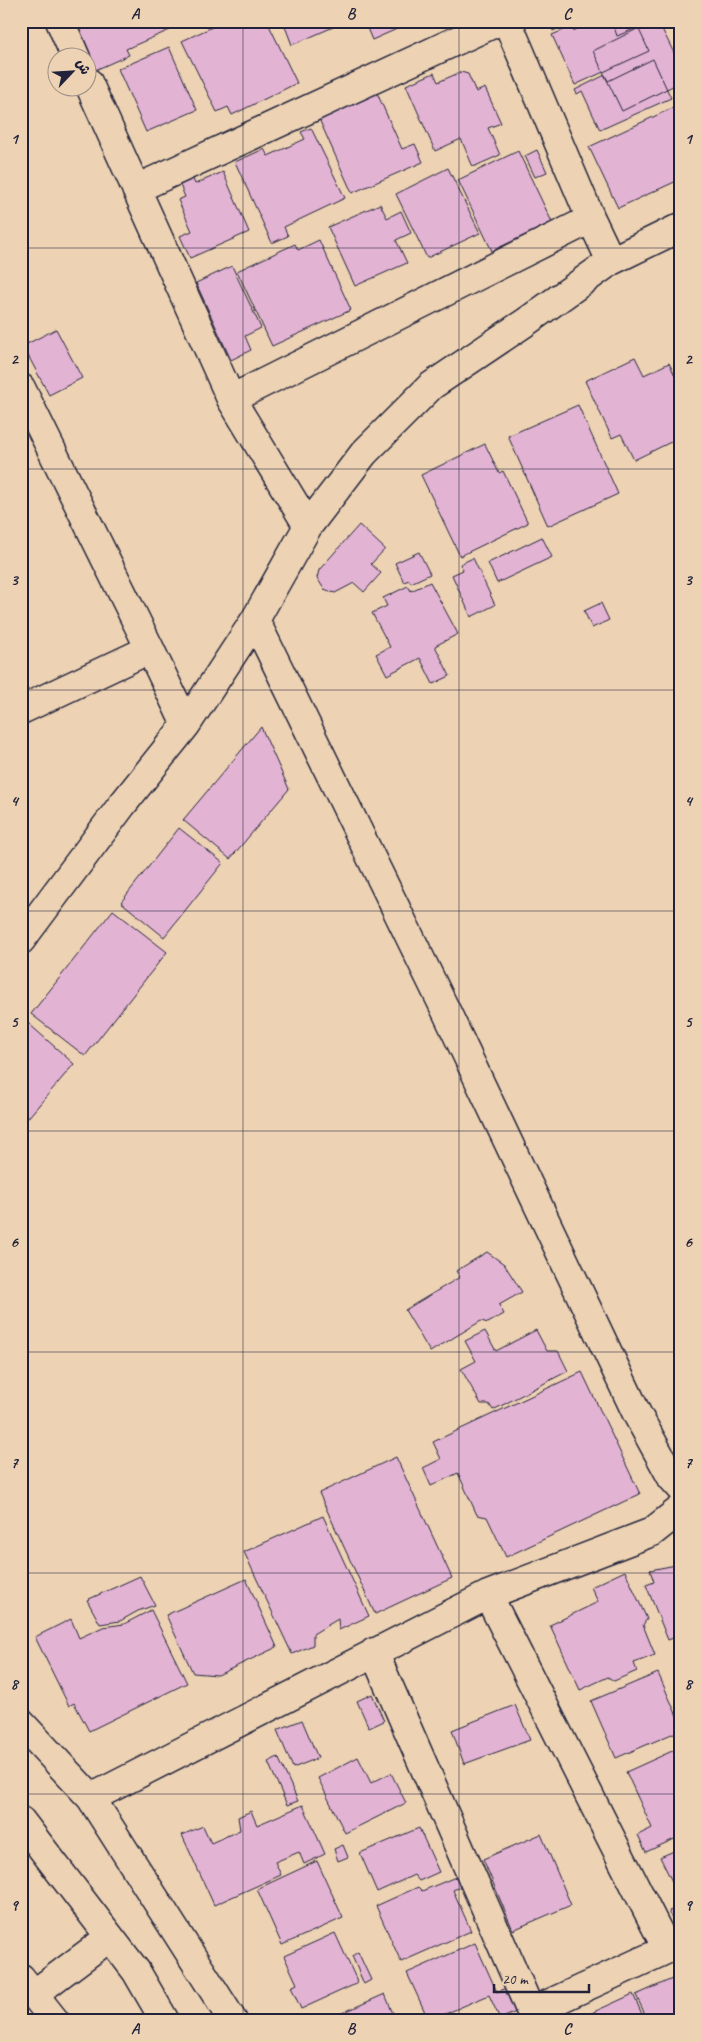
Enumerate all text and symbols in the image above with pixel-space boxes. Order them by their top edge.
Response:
text: A [131,4,141,24]
text: B [347,4,357,24]
text: C [563,4,573,24]
north arrow [48,48,98,98]
text: ش [72,56,94,77]
text: 1 [10,129,19,149]
text: 1 [684,129,693,149]
text: 2 [10,349,19,369]
text: 2 [684,349,693,369]
text: 3 [10,570,19,590]
text: 3 [684,570,693,590]
text: 4 [10,791,19,811]
text: 4 [684,791,693,811]
text: 5 [11,1012,20,1032]
text: 5 [685,1012,694,1032]
text: 6 [10,1232,19,1252]
text: 6 [684,1232,693,1252]
text: 7 [10,1453,19,1473]
text: 7 [684,1453,693,1473]
text: 8 [10,1674,19,1694]
text: 8 [684,1674,693,1694]
text: 9 [10,1895,19,1915]
text: 9 [684,1895,693,1915]
scale bar [494,1962,590,1994]
text: 20 m [502,1970,529,1989]
text: A [131,2019,141,2039]
text: B [347,2019,357,2039]
text: C [563,2019,573,2039]

